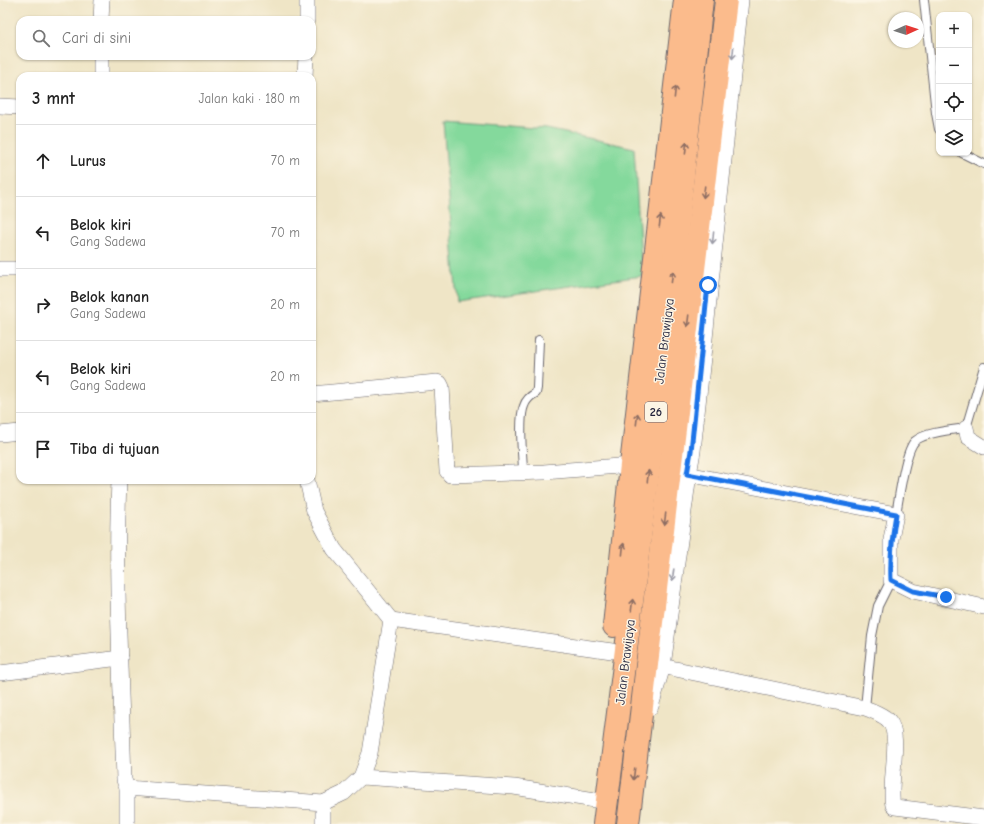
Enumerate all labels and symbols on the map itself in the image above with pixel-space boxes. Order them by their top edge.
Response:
north arrow [888,12,924,48]
one-way arrow [729,46,737,59]
one-way arrow [671,86,679,99]
one-way arrow [682,142,690,155]
one-way arrow [700,185,708,198]
one-way arrow [656,215,664,228]
one-way arrow [710,231,717,244]
one-way arrow [668,271,676,284]
route start [699,276,717,294]
street label: Jalan Brawijaya [651,297,677,385]
one-way arrow [685,314,692,327]
road number: 26 [645,402,667,422]
one-way arrow [633,413,641,426]
one-way arrow [644,470,652,483]
one-way arrow [661,512,669,525]
one-way arrow [619,543,626,556]
one-way arrow [669,568,677,581]
route end [937,588,955,606]
one-way arrow [628,599,636,612]
street label: Jalan Brawijaya [612,618,638,706]
one-way arrow [631,767,638,780]

